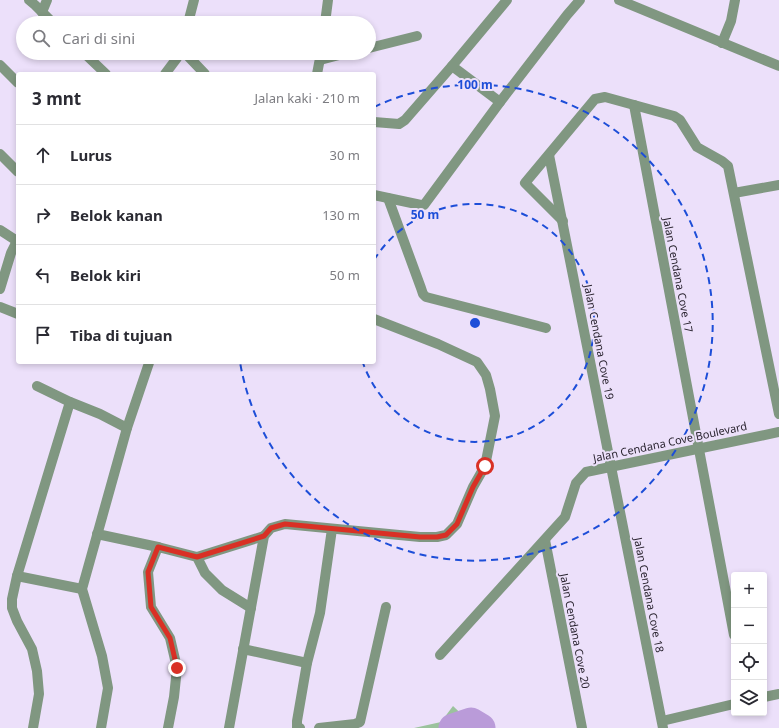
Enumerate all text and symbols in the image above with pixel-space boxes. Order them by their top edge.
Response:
search box [16,16,376,60]
icon: search [30,27,52,49]
text: Cari di sini [62,28,135,48]
text: 100 m [457,76,493,93]
text: 3 mnt [32,87,81,110]
text: Jalan kaki · 210 m [254,89,360,107]
icon: ahead [32,144,54,166]
text: Lurus [70,145,112,165]
text: 30 m [330,146,360,164]
icon: right [32,204,54,226]
text: Belok kanan [70,205,163,225]
text: 130 m [322,206,360,224]
text: 50 m [411,206,439,223]
street label: Jalan Cendana Cove 17 [660,215,697,334]
icon: left [32,264,54,286]
text: Belok kiri [70,265,141,285]
text: 50 m [330,266,360,284]
street label: Jalan Cendana Cove 19 [581,282,618,401]
centre of rings [468,316,482,330]
icon: arrive [32,324,54,346]
text: Tiba di tujuan [70,325,173,345]
street label: Jalan Cendana Cove Boulevard [591,418,748,465]
route start [476,457,494,475]
street label: Jalan Cendana Cove 18 [631,535,668,654]
street label: Jalan Cendana Cove 20 [557,571,594,690]
map controls [731,572,767,716]
button: + [731,572,767,608]
button: − [731,608,767,644]
button: locate [731,644,767,680]
route end [168,659,186,677]
button: layers [731,680,767,716]

